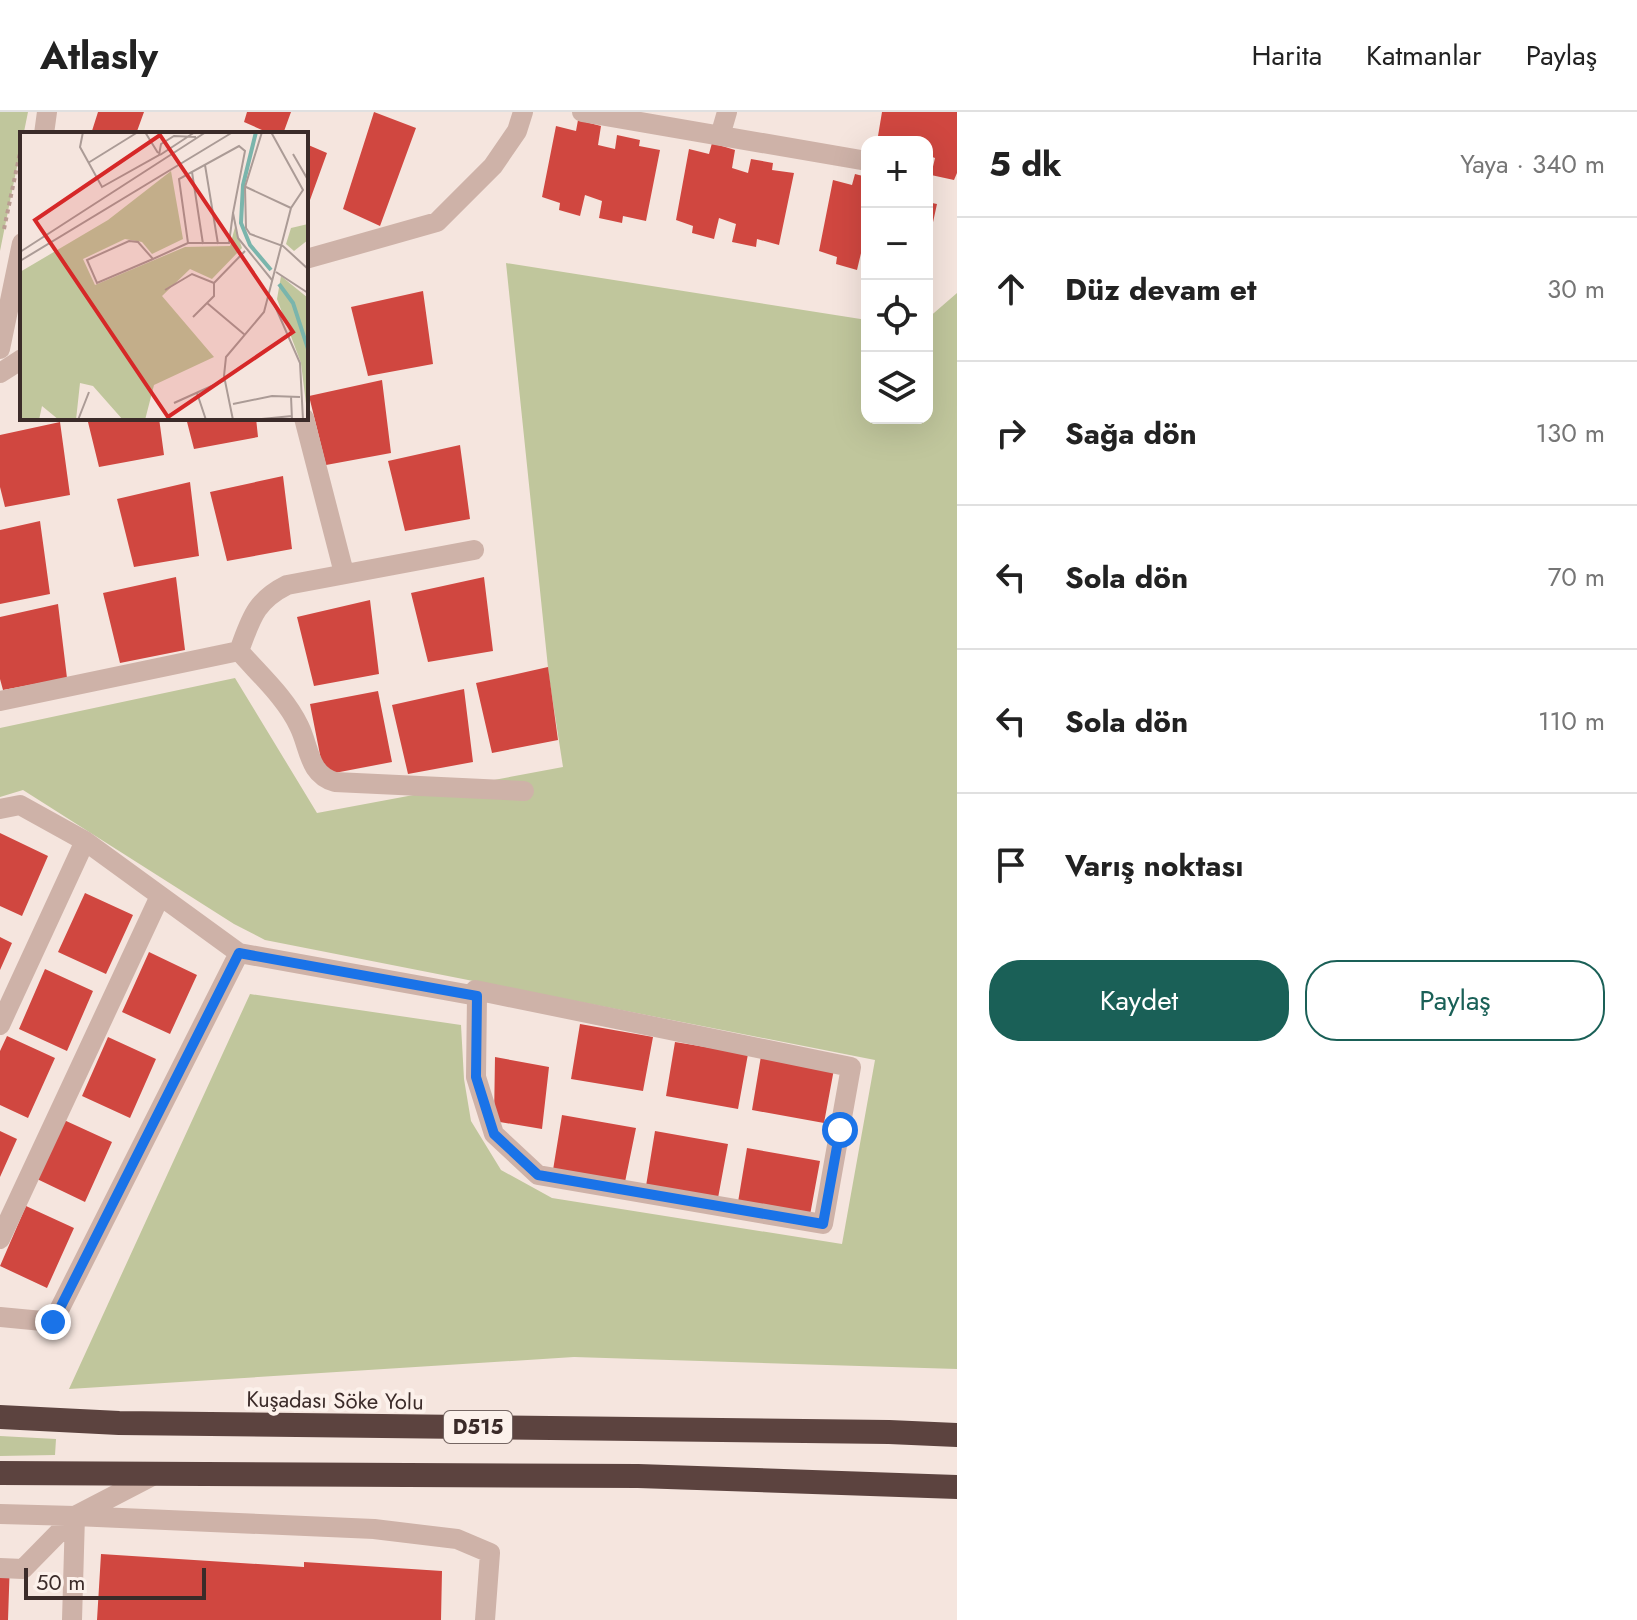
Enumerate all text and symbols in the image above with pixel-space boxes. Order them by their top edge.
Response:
text: Atlasly [40,28,158,83]
text: Harita [1252,35,1322,76]
text: Katmanlar [1366,35,1482,76]
text: Paylaş [1526,35,1597,76]
inset map [20,132,308,420]
map controls [861,136,933,424]
button: + [861,136,933,208]
text: 5 dk [989,140,1062,189]
text: Yaya · 340 m [1460,145,1605,183]
button: − [861,208,933,280]
icon: ahead [989,267,1033,311]
text: Düz devam et [1065,268,1256,311]
text: 30 m [1547,270,1605,308]
button: locate [861,280,933,352]
button: layers [861,352,933,424]
icon: right [989,411,1033,455]
text: Sağa dön [1065,412,1197,455]
text: 130 m [1535,414,1605,452]
icon: left [989,555,1033,599]
text: Sola dön [1065,556,1188,599]
text: 70 m [1548,558,1605,596]
icon: left [989,699,1033,743]
text: Sola dön [1065,700,1188,743]
text: 110 m [1538,702,1605,740]
icon: arrive [989,843,1033,887]
text: Varış noktası [1065,844,1243,887]
button: Kaydet [989,960,1289,1041]
button: Paylaş [1305,960,1605,1041]
route start [822,1112,858,1148]
route end [35,1304,71,1340]
street label: Kuşadası Söke Yolu [246,1382,424,1418]
road number: D515 [444,1411,512,1443]
scale bar [24,1564,206,1600]
text: 50 m [36,1566,85,1598]

